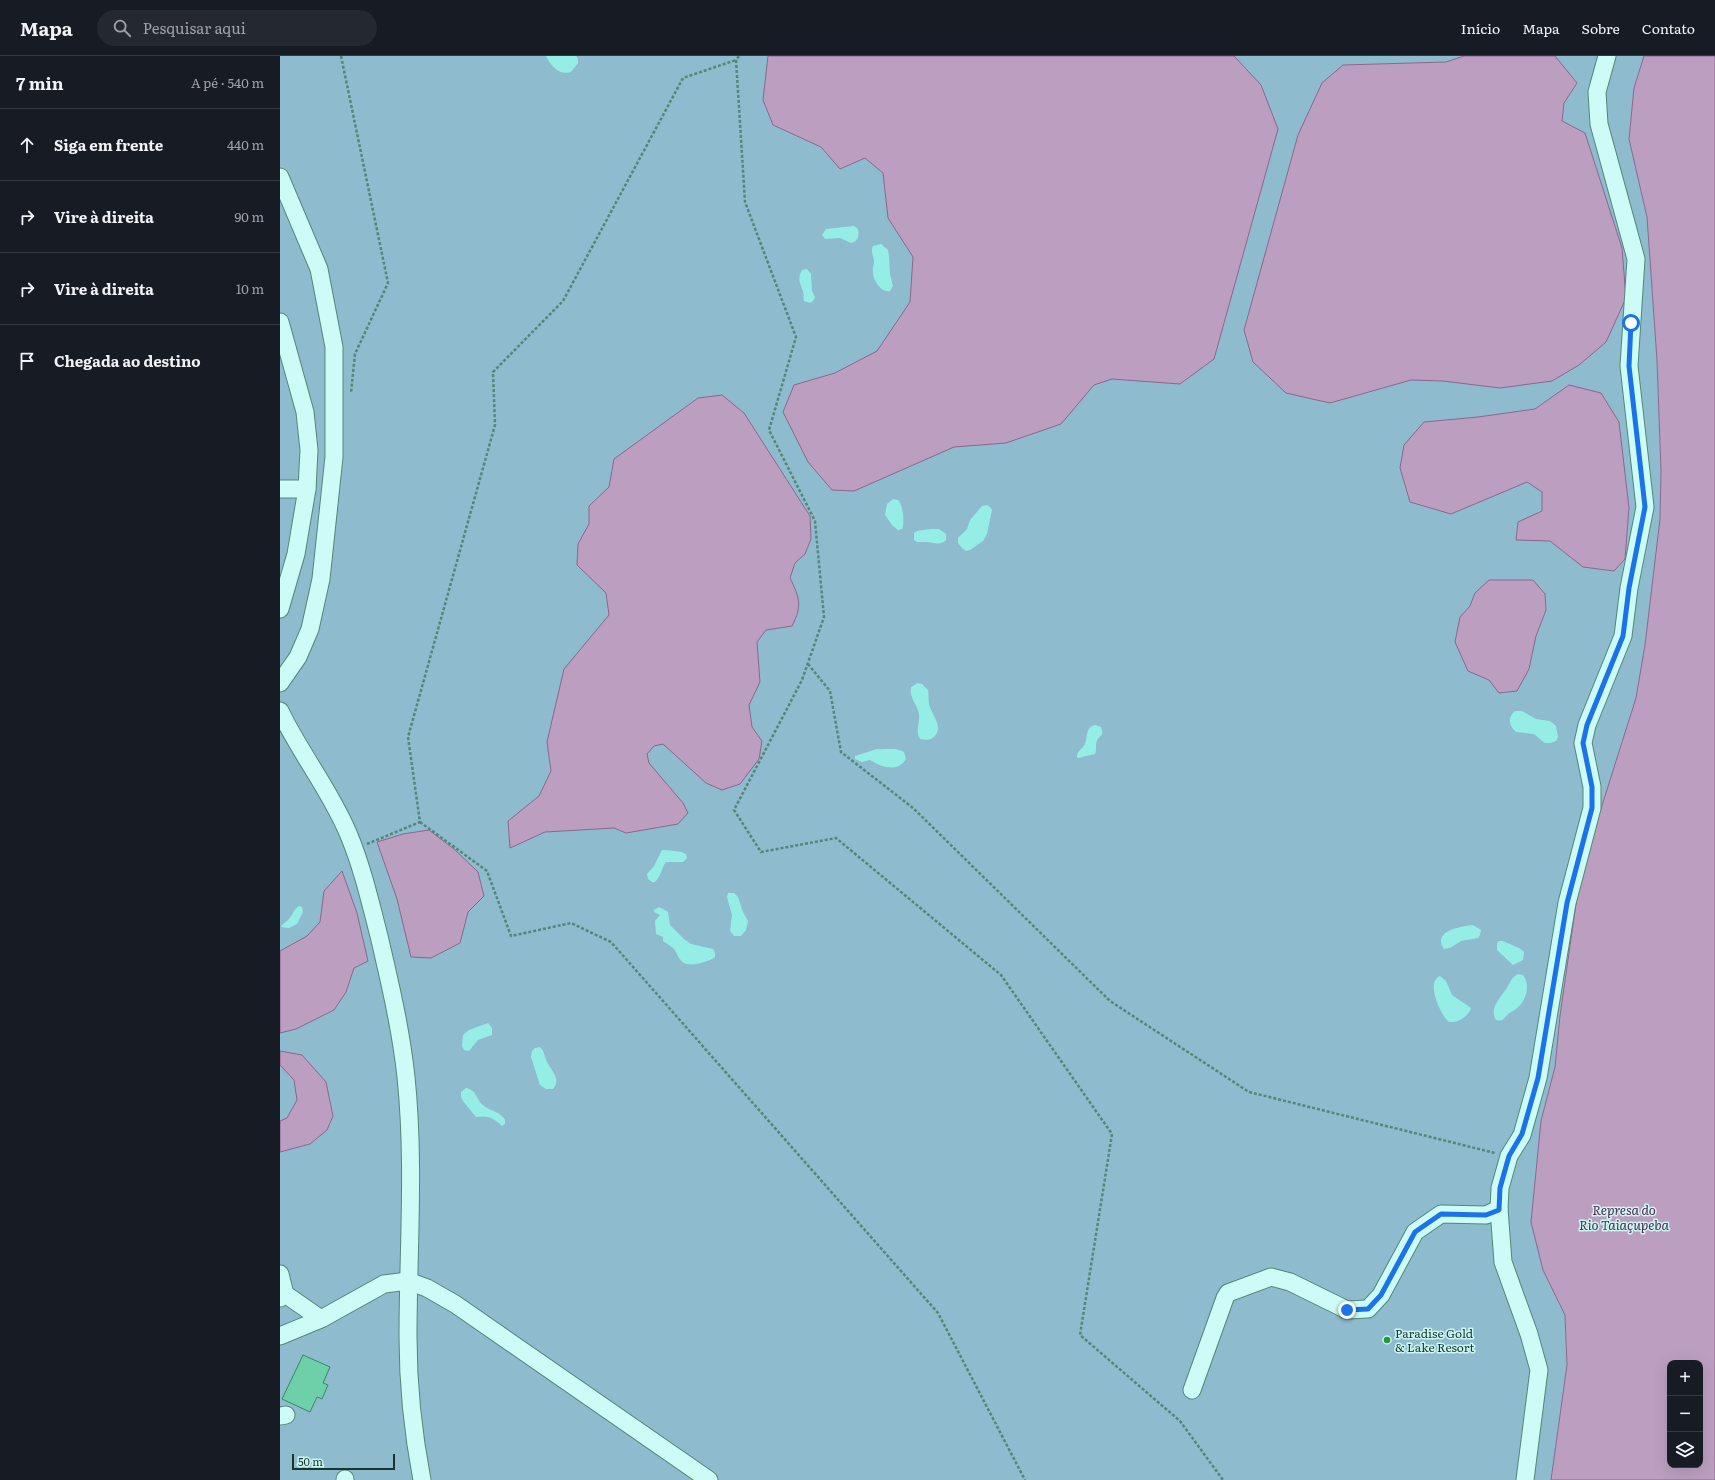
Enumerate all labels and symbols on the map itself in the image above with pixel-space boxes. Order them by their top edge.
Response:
route start [1622,314,1640,332]
water label: Represa do Rio Taiaçupeba [1579,1200,1669,1234]
route end [1338,1301,1356,1319]
place label: Paradise Gold & Lake Resort [1395,1324,1474,1356]
marker: Paradise Gold & Lake Resort [1382,1335,1392,1345]
scale bar [292,1452,395,1471]

